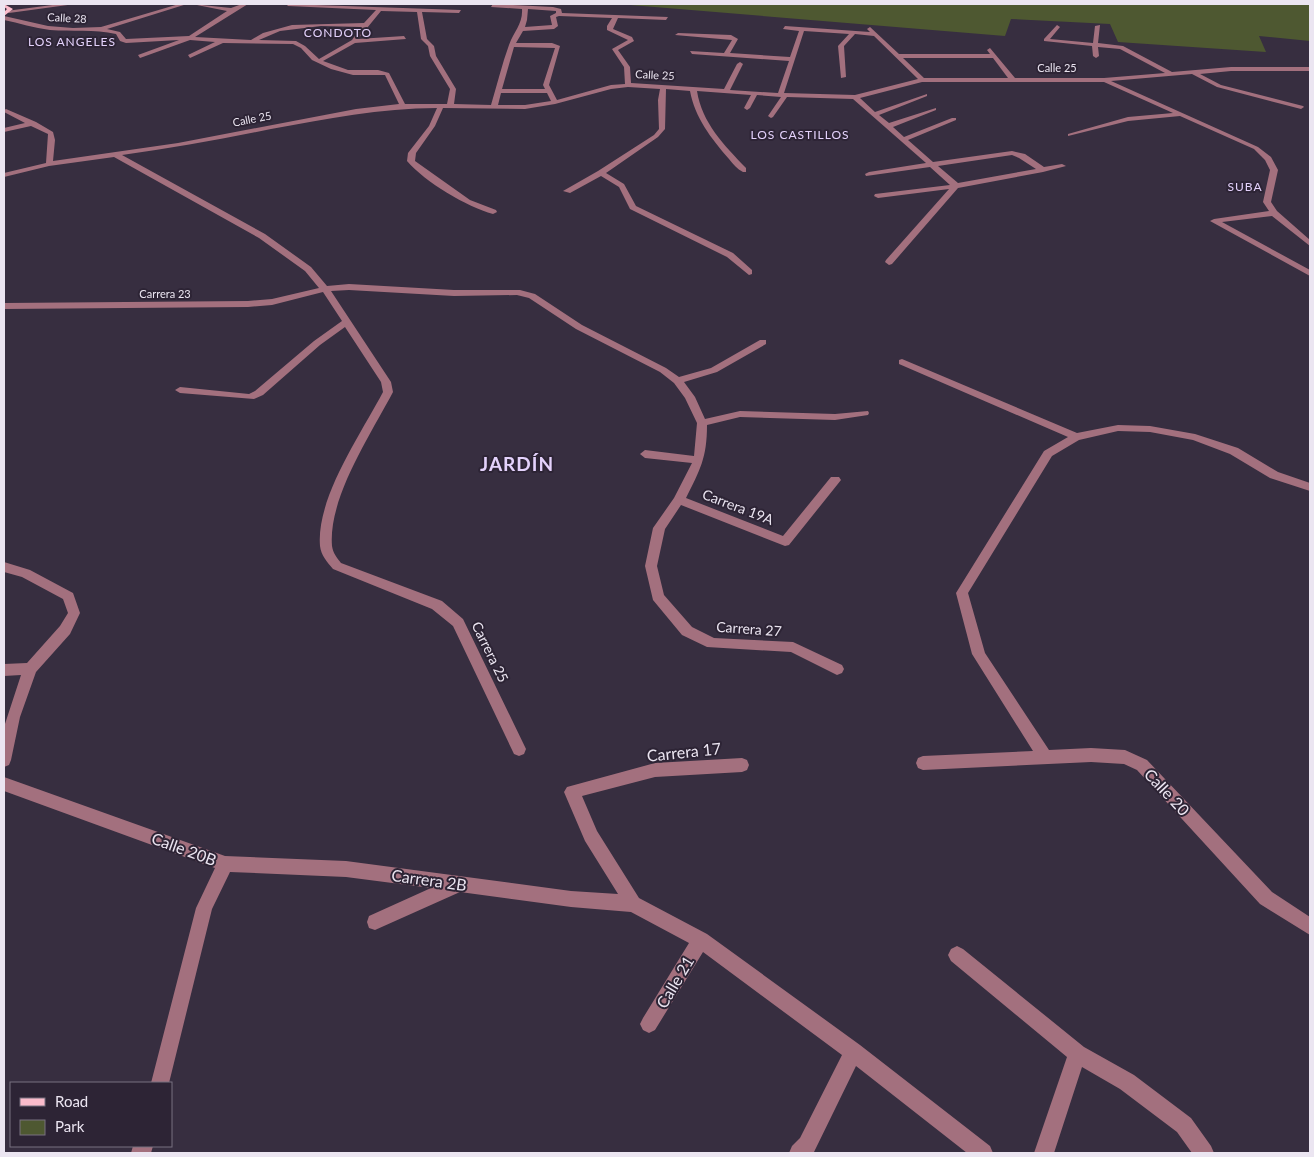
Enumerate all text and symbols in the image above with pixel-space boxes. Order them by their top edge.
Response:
street label: Calle 28 [47,10,87,25]
district label: CONDOTO [304,25,372,40]
district label: LOS ANGELES [28,34,116,49]
street label: Calle 25 [1037,61,1077,74]
street label: Calle 25 [635,67,675,82]
street label: Calle 25 [231,108,272,129]
district label: LOS CASTILLOS [750,127,850,142]
district label: SUBA [1227,179,1263,194]
street label: Carrera 23 [139,287,191,300]
district label: JARDÍN [480,452,554,475]
street label: Carrera 19A [700,485,777,528]
street label: Carrera 27 [716,618,782,639]
street label: Carrera 25 [468,619,512,685]
street label: Carrera 17 [646,738,722,765]
street label: Calle 20 [1141,764,1194,819]
street label: Calle 20B [149,828,219,869]
street label: Carrera 2B [390,865,468,894]
street label: Calle 21 [652,952,697,1011]
legend [10,1082,172,1147]
text: Road [55,1092,88,1110]
text: Park [55,1117,85,1135]

